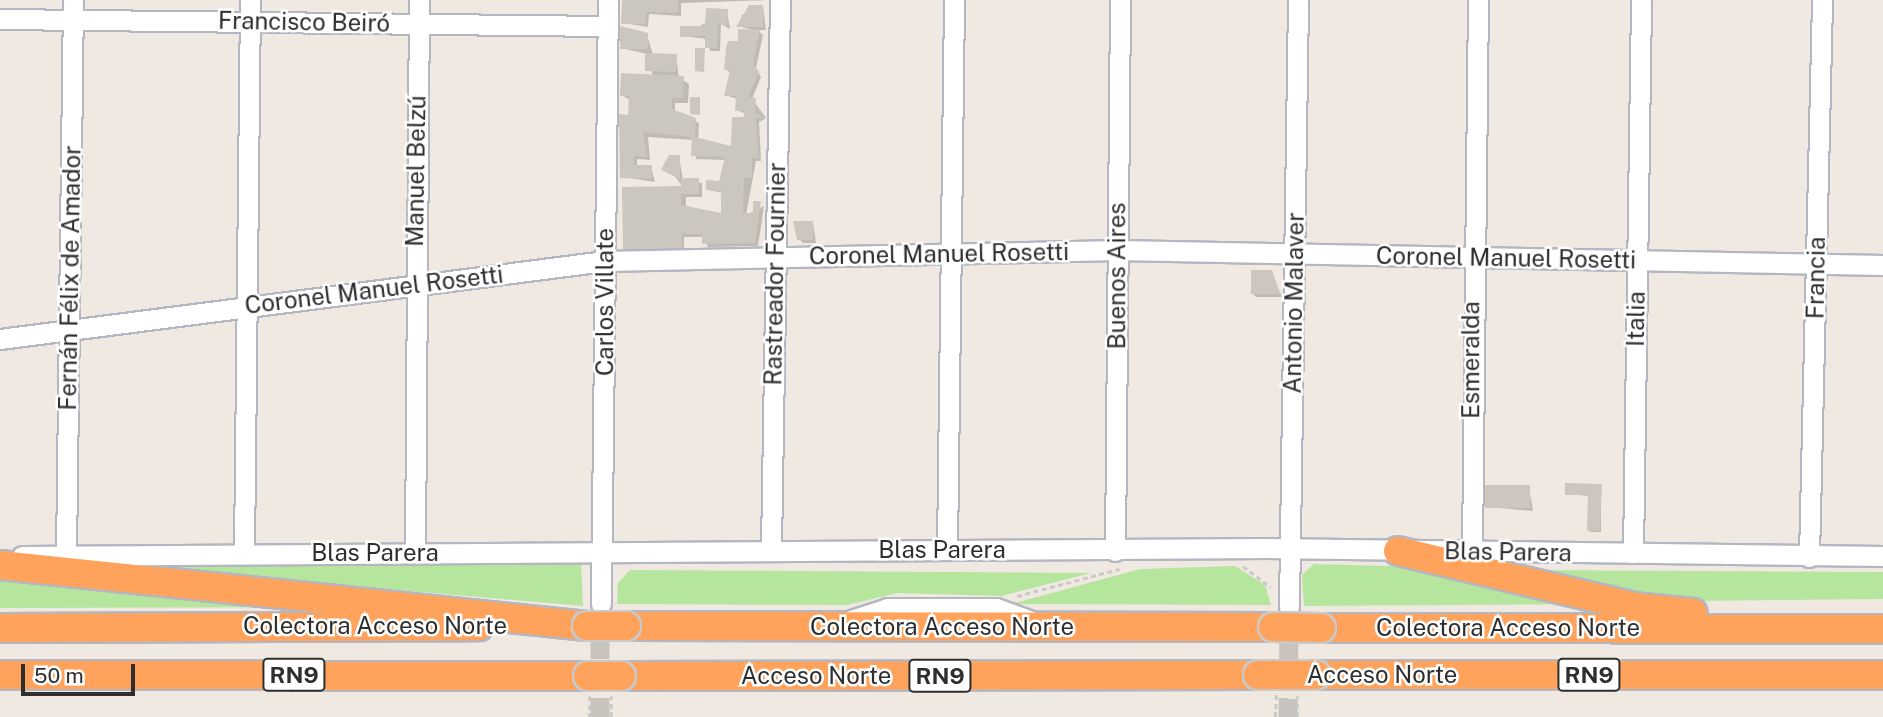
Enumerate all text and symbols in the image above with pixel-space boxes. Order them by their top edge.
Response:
street label: Francisco Beiró [218,6,390,38]
street label: Manuel Belzú [400,95,432,247]
street label: Fernán Félix de Amador [53,145,87,411]
street label: Rastreador Fournier [759,162,791,386]
street label: Buenos Aires [1103,203,1131,349]
street label: Antonio Malaver [1278,212,1310,394]
street label: Carlos Villate [591,228,619,376]
street label: Coronel Manuel Rosetti [809,237,1069,271]
street label: Francia [1801,237,1831,319]
street label: Coronel Manuel Rosetti [1376,241,1636,275]
street label: Coronel Manuel Rosetti [243,260,505,320]
street label: Italia [1621,291,1651,347]
street label: Esmeralda [1457,301,1485,419]
street label: Blas Parera [878,536,1006,564]
street label: Blas Parera [1444,536,1572,568]
street label: Blas Parera [311,539,439,567]
street label: Colectora Acceso Norte [243,612,507,640]
street label: Colectora Acceso Norte [810,613,1074,641]
street label: Colectora Acceso Norte [1376,614,1640,642]
scale bar [24,650,138,694]
road number: RN9 [261,656,327,694]
road number: RN9 [907,656,973,696]
road number: RN9 [1556,656,1622,694]
street label: Acceso Norte [1307,661,1457,689]
street label: Acceso Norte [741,662,891,690]
text: 50 m [34,663,84,688]

